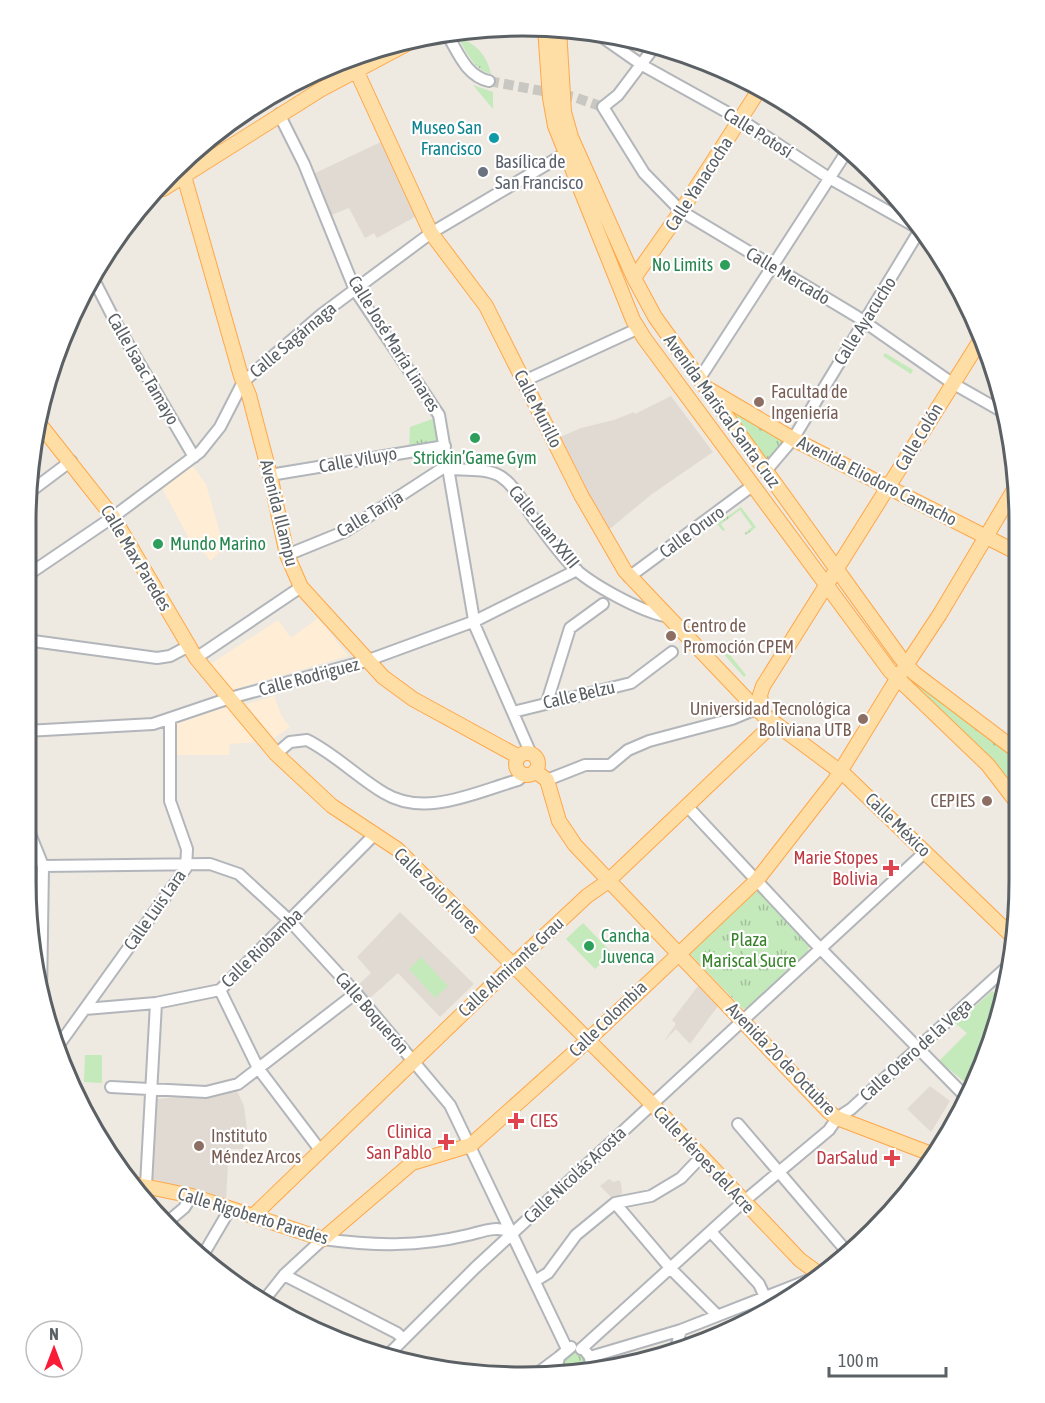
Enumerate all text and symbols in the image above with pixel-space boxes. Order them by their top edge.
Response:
street label: Calle Potosí [720,103,797,162]
place label: Museo San Francisco [411,117,482,159]
marker: Museo San Francisco [487,131,501,145]
street label: Calle Yanacocha [660,133,737,235]
place label: Basílica de San Francisco [495,151,583,193]
marker: Basílica de San Francisco [476,165,490,179]
street label: Calle Mercado [743,242,834,309]
place label: No Limits [652,254,713,275]
marker: No Limits [718,258,732,272]
street label: Calle José María Linares [344,272,445,416]
street label: Calle Ayacucho [829,273,900,369]
street label: Calle Sagárnaga [245,297,340,382]
street label: Calle Isaac Tamayo [103,309,184,428]
street label: Avenida Mariscal Santa Cruz [660,330,785,492]
street label: Calle Murillo [510,366,567,451]
place label: Facultad de Ingeniería [771,381,848,423]
marker: Facultad de Ingeniería [752,395,766,409]
street label: Calle Colón [890,399,947,474]
marker: Strickin’Game Gym [468,431,482,445]
street label: Avenida Eliodoro Camacho [794,431,961,530]
street label: Calle Viluyo [317,442,398,477]
place label: Strickin’Game Gym [413,447,537,468]
street label: Avenida Illampu [256,457,303,568]
street label: Calle Juan XXIII [505,481,584,572]
street label: Calle Tarija [333,486,407,541]
street label: Calle Max Paredes [97,501,176,615]
street label: Calle Oruro [655,501,728,562]
place label: Mundo Marino [170,533,266,554]
marker: Mundo Marino [151,537,165,551]
place label: Centro de Promoción CPEM [683,615,794,657]
marker: Centro de Promoción CPEM [664,629,678,643]
street label: Calle Rodriguez [256,653,362,700]
street label: Calle Belzu [541,676,617,713]
place label: Universidad Tecnológica Boliviana UTB [690,698,851,740]
marker: Universidad Tecnológica Boliviana UTB [856,712,870,726]
street label: Calle México [861,788,936,861]
place label: CEPIES [931,790,975,811]
marker: CEPIES [980,794,994,808]
street label: Calle Zoilo Flores [390,843,485,938]
place label: Marie Stopes Bolivia [793,847,878,889]
marker: Marie Stopes Bolivia [882,859,900,877]
street label: Calle Luis Lara [119,865,190,954]
street label: Calle Riobamba [217,904,307,992]
street label: Calle Almirante Grau [454,912,568,1021]
place label: Cancha Juvenca [601,925,655,967]
park label: Plaza Mariscal Sucre [702,929,796,971]
marker: Cancha Juvenca [582,939,596,953]
street label: Calle Boquerón [331,968,414,1058]
street label: Calle Colombia [564,976,651,1061]
street label: Calle Otero de la Vega [855,994,976,1105]
street label: Avenida 20 de Octubre [722,998,840,1119]
street label: Calle Héroes del Acre [649,1102,759,1218]
place label: CIES [530,1110,558,1131]
marker: CIES [507,1112,525,1130]
place label: Clinica San Pablo [366,1121,432,1163]
street label: Calle Nicolás Acosta [519,1122,630,1227]
place label: Instituto Méndez Arcos [211,1125,301,1167]
marker: Clinica San Pablo [437,1133,455,1151]
marker: Instituto Méndez Arcos [192,1139,206,1153]
place label: DarSalud [816,1147,878,1168]
marker: DarSalud [883,1149,901,1167]
street label: Calle Rigoberto Paredes [175,1183,331,1248]
north arrow [24,1319,84,1379]
text: N [49,1325,59,1343]
scale bar [829,1340,946,1378]
text: 100 m [838,1350,879,1371]

